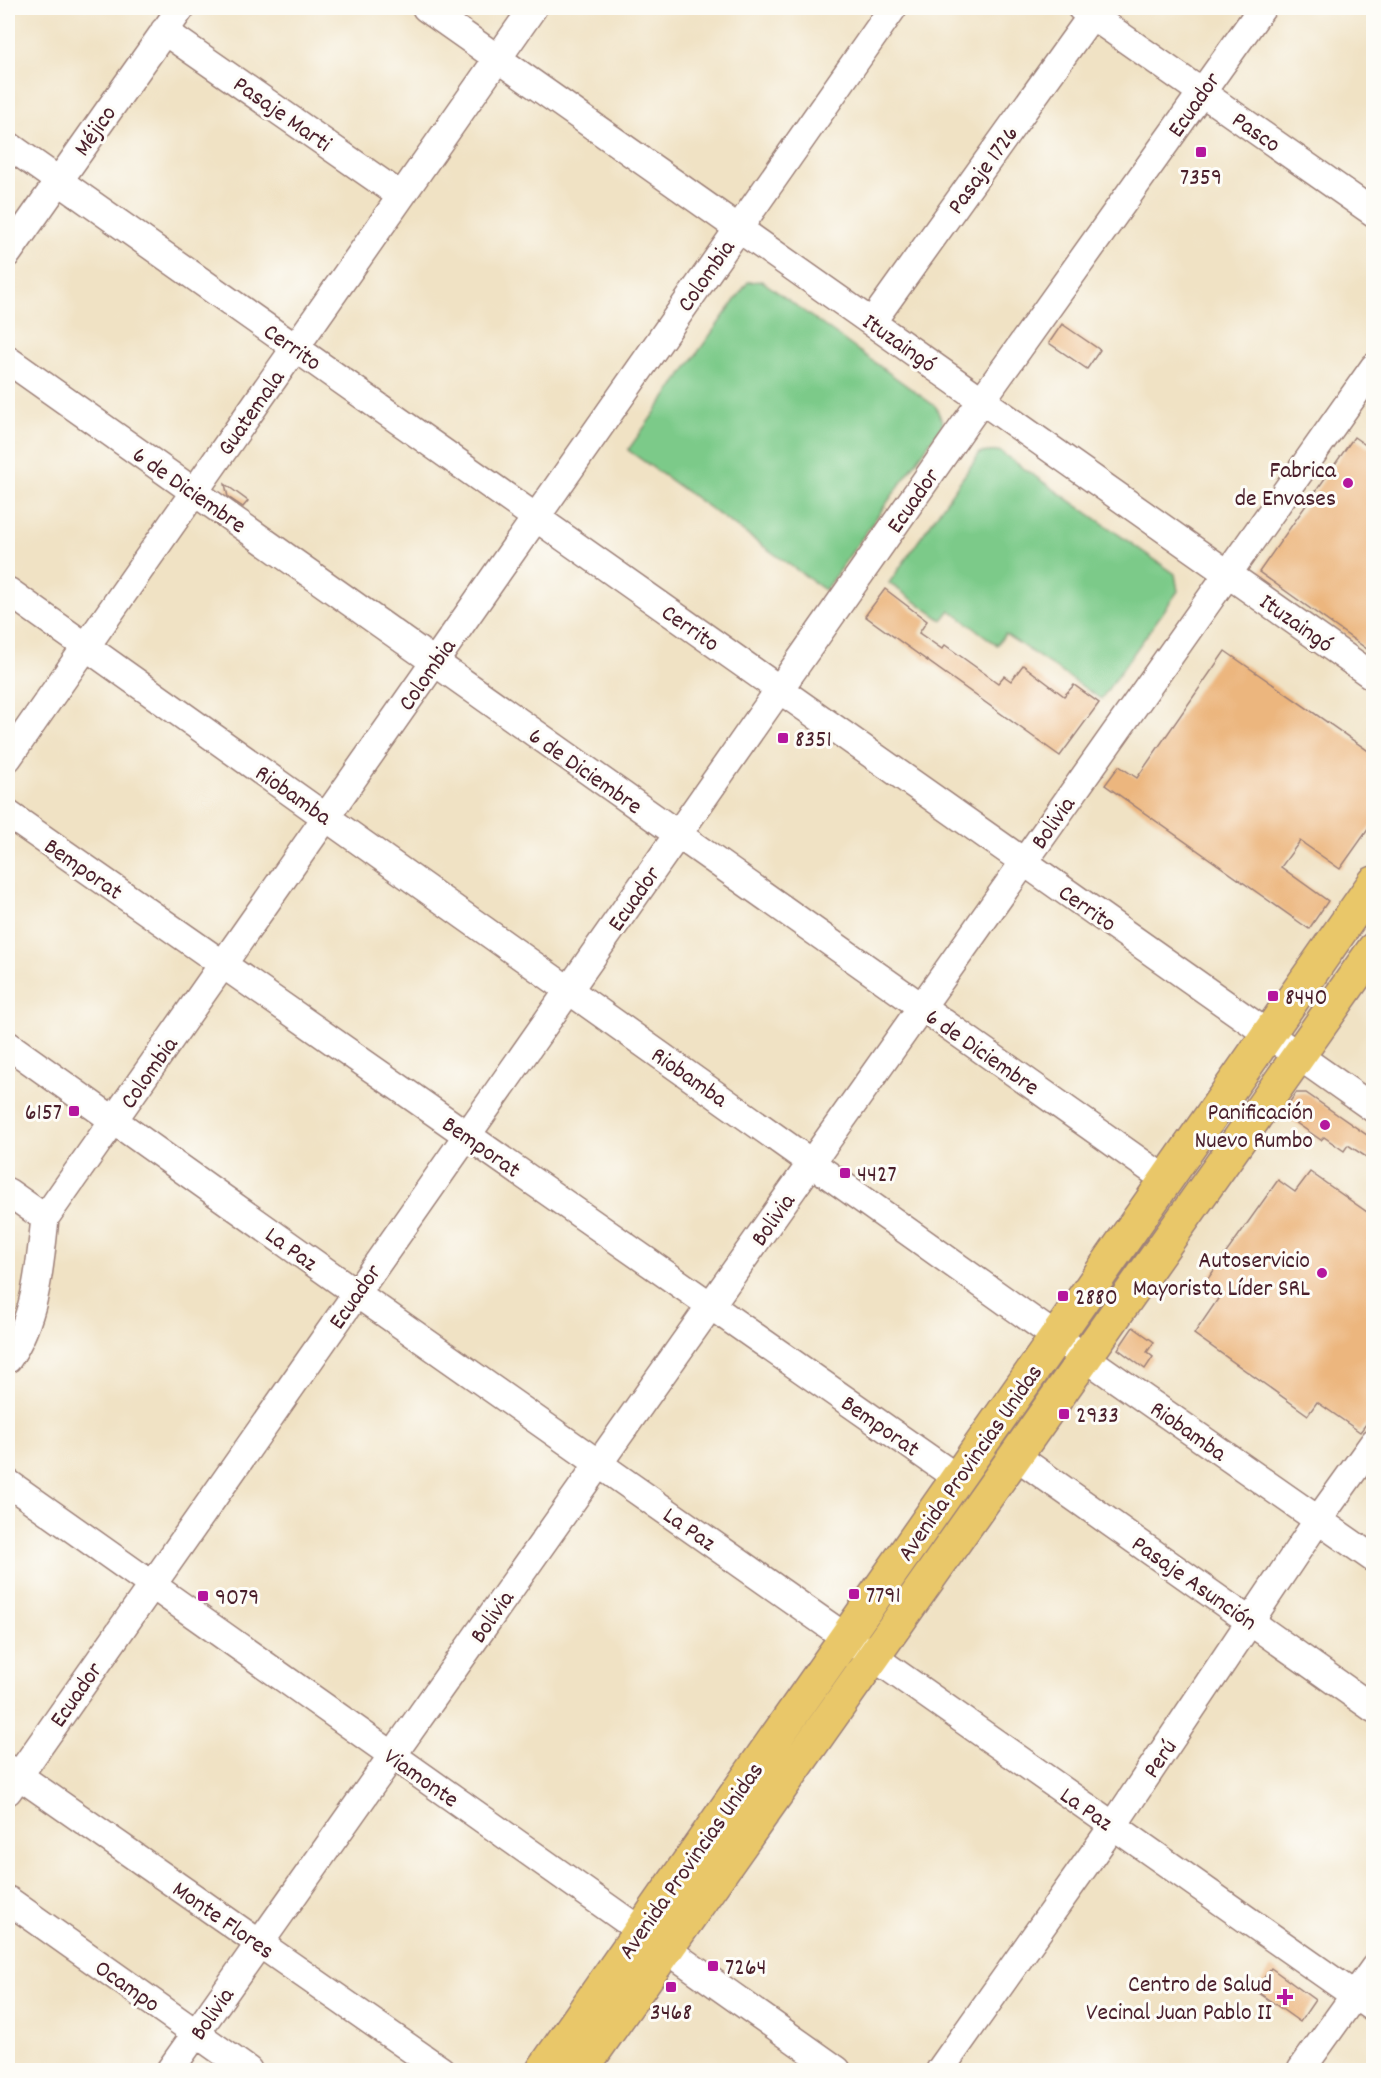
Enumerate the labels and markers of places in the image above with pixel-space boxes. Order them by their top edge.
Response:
marker: 7359 [1194,145,1208,159]
place label: 7359 [1180,162,1222,196]
place label: Fabrica de Envases [1235,455,1337,517]
marker: Fabrica de Envases [1341,476,1355,490]
place label: 8351 [795,724,832,758]
marker: 8351 [776,731,790,745]
place label: 8440 [1285,982,1328,1016]
marker: 8440 [1266,989,1280,1003]
place label: 6157 [25,1097,62,1131]
place label: Panificación Nuevo Rumbo [1194,1097,1313,1159]
marker: 6157 [67,1104,81,1118]
marker: Panificación Nuevo Rumbo [1318,1118,1332,1132]
place label: 4427 [857,1159,897,1193]
marker: 4427 [838,1166,852,1180]
place label: Autoservicio Mayorista Líder SRL [1133,1245,1310,1307]
marker: Autoservicio Mayorista Líder SRL [1315,1266,1329,1280]
place label: 2880 [1075,1282,1118,1316]
marker: 2880 [1056,1289,1070,1303]
place label: 2933 [1076,1400,1119,1434]
marker: 2933 [1057,1407,1071,1421]
place label: 7791 [866,1580,901,1614]
place label: 9079 [215,1582,259,1616]
marker: 7791 [847,1587,861,1601]
marker: 9079 [196,1589,210,1603]
place label: 7264 [725,1952,766,1986]
marker: 7264 [706,1959,720,1973]
place label: Centro de Salud Vecinal Juan Pablo II [1086,1969,1273,2031]
marker: 3468 [664,1980,678,1994]
marker: Centro de Salud Vecinal Juan Pablo II [1276,1988,1294,2006]
place label: 3468 [650,1997,692,2031]

